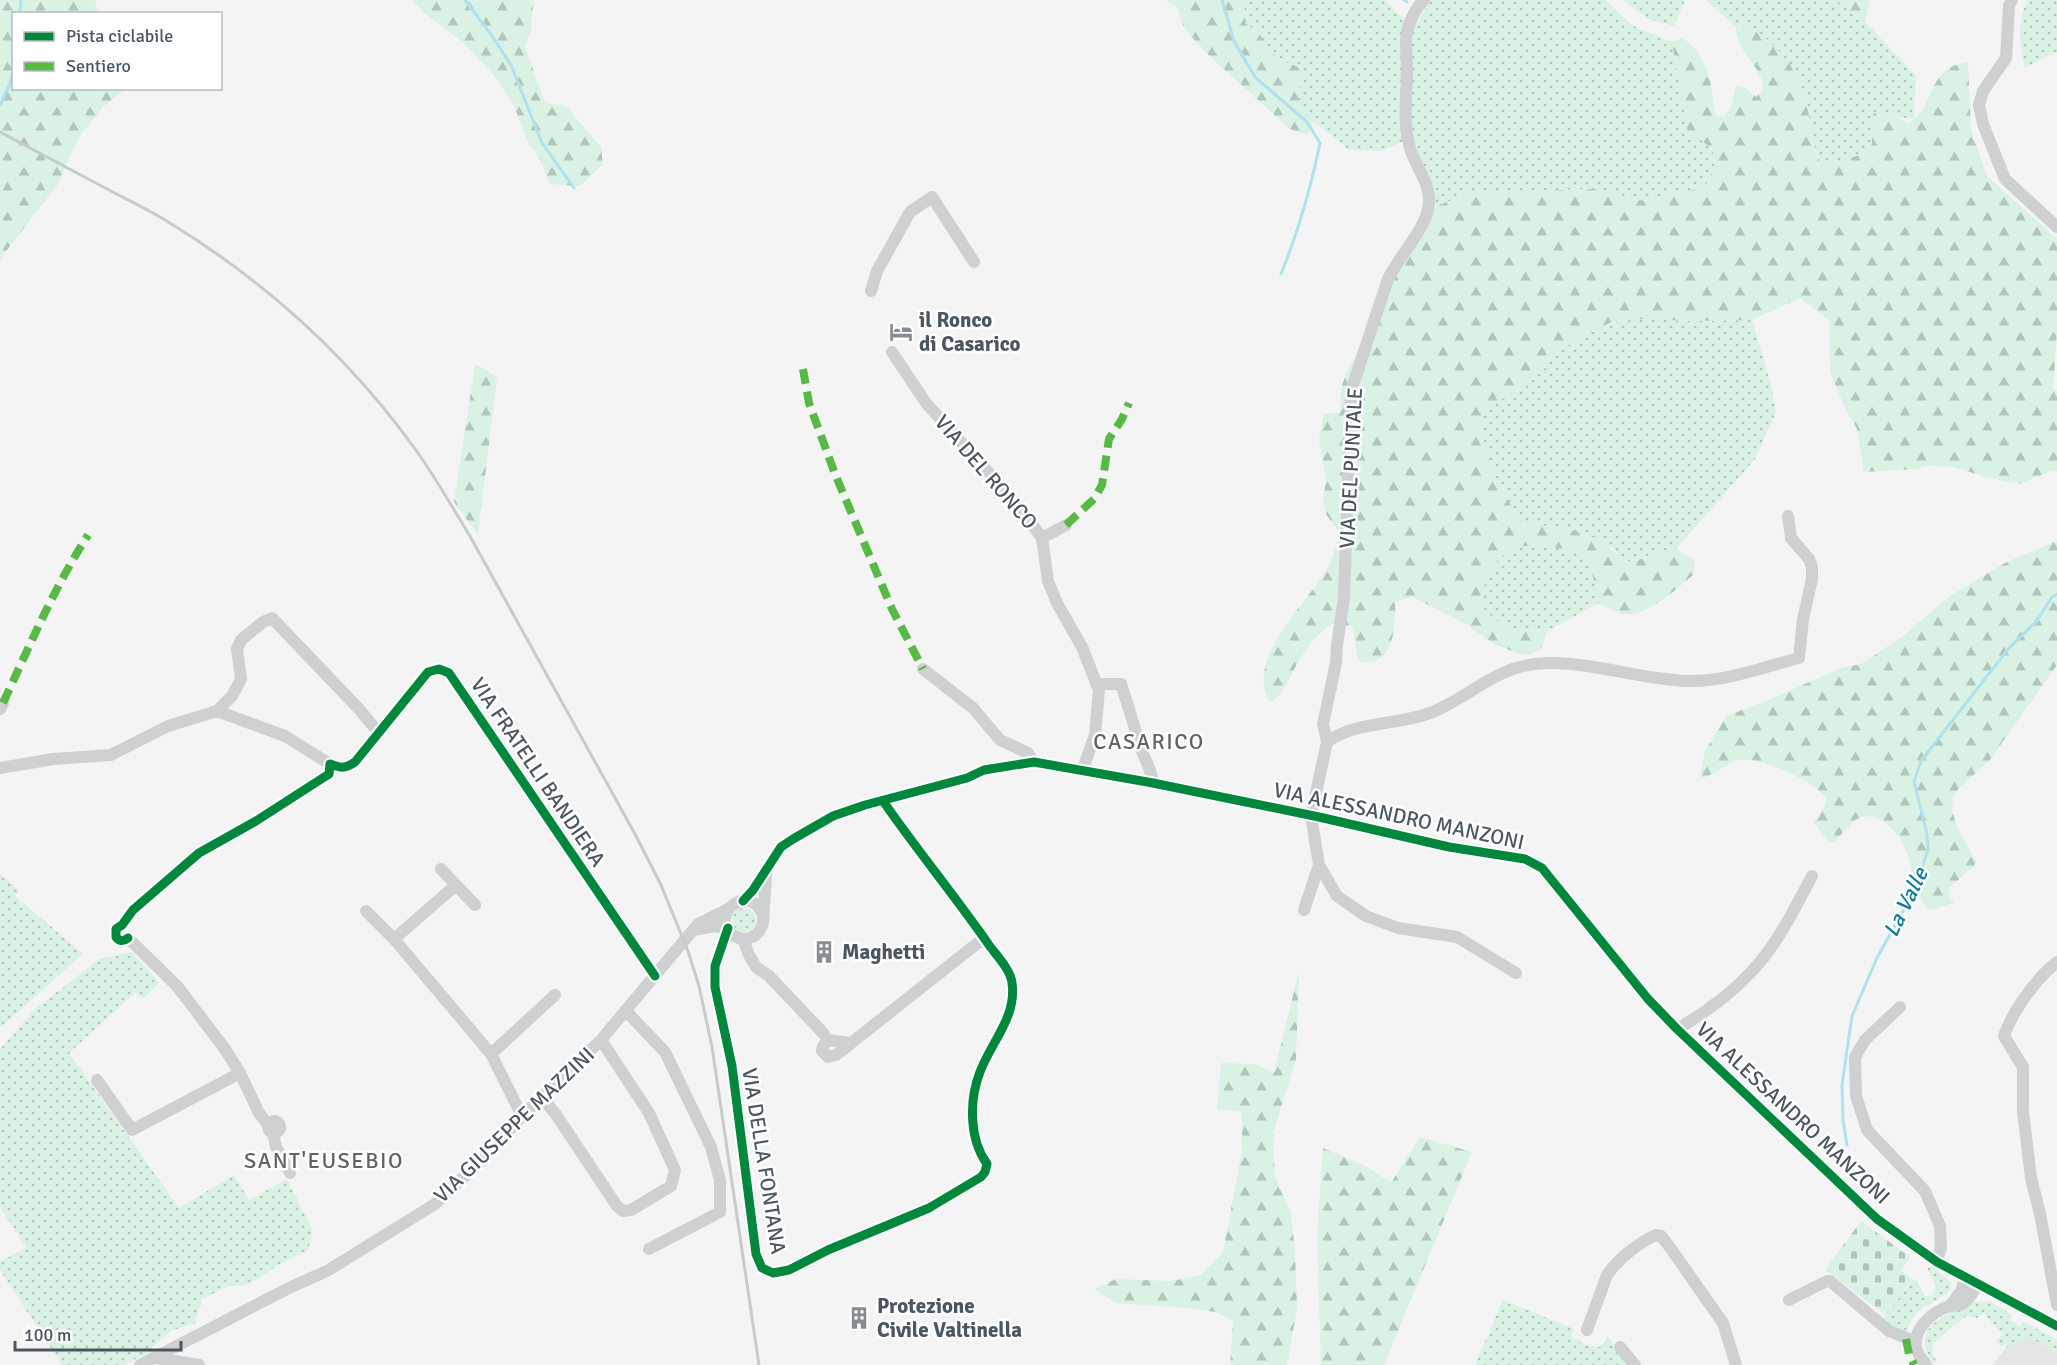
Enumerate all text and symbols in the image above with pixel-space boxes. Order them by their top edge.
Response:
legend [12,12,222,90]
text: Pista ciclabile [66,25,173,47]
text: Sentiero [66,55,131,77]
place label: il Ronco di Casarico [919,307,1021,357]
hotel icon: il Ronco di Casarico [888,319,914,345]
street label: VIA DEL PUNTALE [1334,387,1368,549]
street label: VIA DEL RONCO [929,409,1043,535]
street label: VIA FRATELLI BANDIERA [465,673,611,872]
district label: CASARICO [1093,728,1205,755]
street label: VIA ALESSANDRO MANZONI [1271,777,1527,855]
water label: La Valle [1877,862,1934,941]
building icon: Maghetti [811,939,837,965]
place label: Maghetti [842,939,925,965]
street label: VIA ALESSANDRO MANZONI [1691,1016,1895,1210]
street label: VIA GIUSEPPE MAZZINI [428,1042,600,1208]
street label: VIA DELLA FONTANA [736,1066,792,1256]
district label: SANT'EUSEBIO [244,1147,404,1174]
place label: Protezione Civile Valtinella [877,1293,1022,1343]
building icon: Protezione Civile Valtinella [846,1305,872,1331]
scale bar [15,1314,182,1352]
text: 100 m [24,1324,71,1346]

